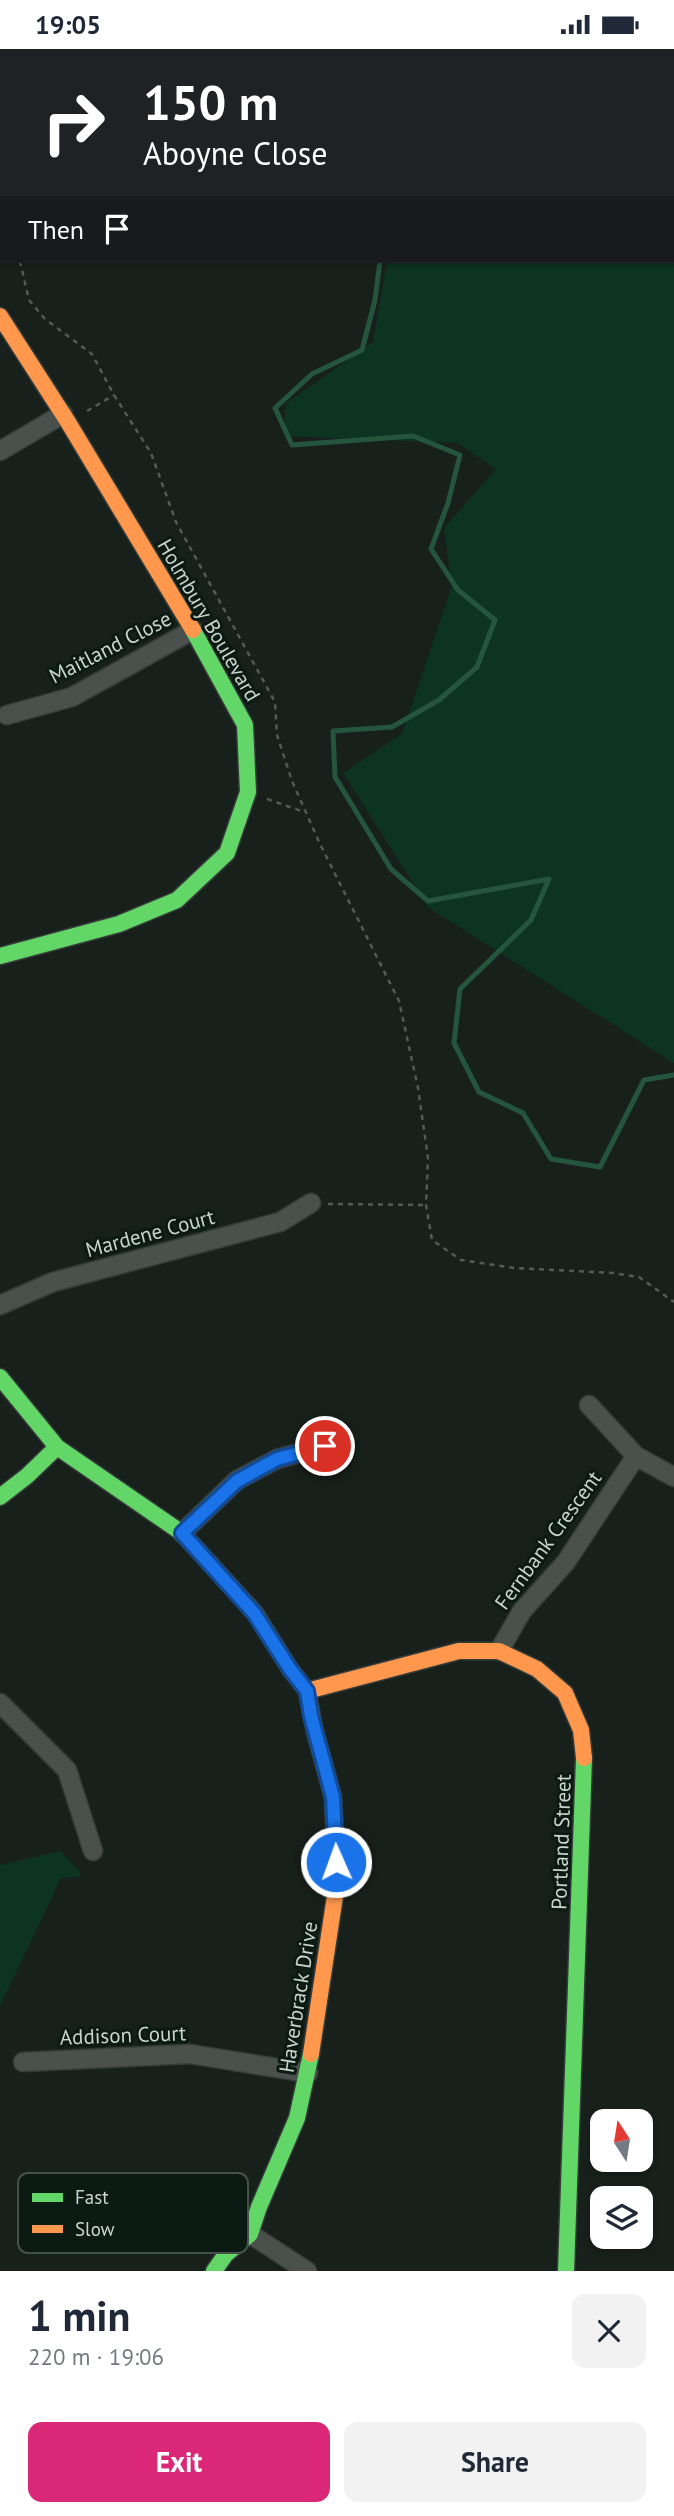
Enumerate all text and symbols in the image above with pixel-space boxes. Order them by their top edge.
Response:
text: 19:05 [35,8,101,41]
text: 150 m [143,70,278,134]
icon: right [28,77,119,168]
text: Aboyne Close [143,132,327,174]
icon: arrive [98,210,136,248]
text: Then [28,213,84,246]
street label: Holmbury Boulevard [152,534,266,706]
street label: Maitland Close [44,605,176,689]
street label: Mardene Court [82,1203,218,1263]
pin [295,1416,355,1476]
icon: arrive [306,1427,344,1465]
street label: Fernbank Crescent [489,1465,607,1615]
street label: Portland Street [545,1774,577,1910]
position arrow [299,1825,373,1899]
street label: Haverbrack Drive [273,1919,323,2075]
street label: Addison Court [59,2019,187,2051]
north arrow [590,2109,653,2172]
map controls [590,2109,653,2249]
legend [18,2173,248,2253]
text: Fast [75,2185,109,2209]
button: layers [590,2186,653,2249]
text: Slow [75,2217,115,2241]
text: 1 min [28,2288,130,2343]
button: close [572,2294,646,2368]
text: 220 m · 19:06 [28,2342,164,2371]
button: Exit [28,2422,330,2502]
button: Share [344,2422,646,2502]

